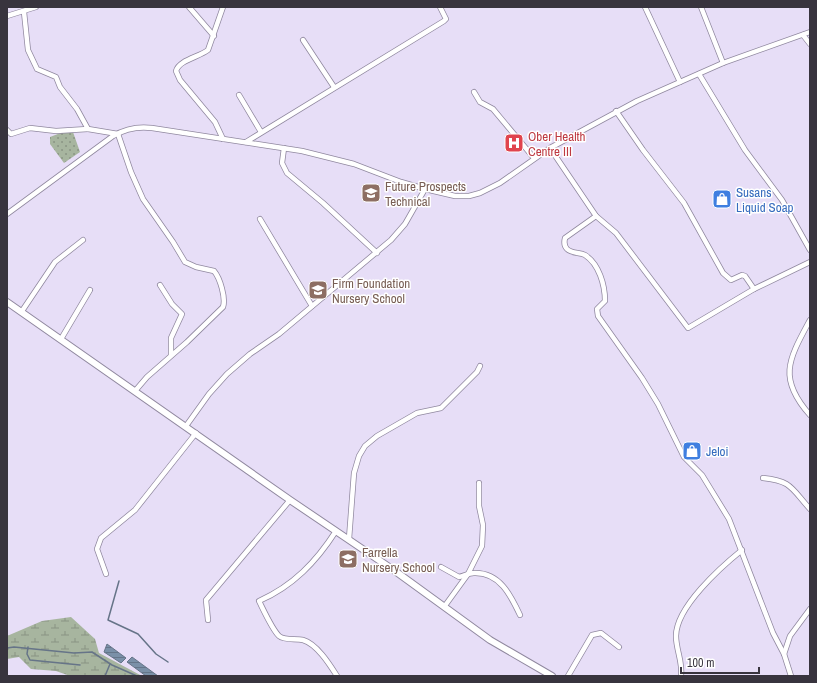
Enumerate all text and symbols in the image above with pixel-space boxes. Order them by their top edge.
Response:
place label: Ober Health Centre III [528,128,586,160]
hospital icon: Ober Health Centre III [503,132,525,154]
place label: Future Prospects Technical [385,178,466,210]
school or university icon: Future Prospects Technical [360,182,382,204]
place label: Susans Liquid Soap [736,184,794,216]
shop icon: Susans Liquid Soap [711,188,733,210]
place label: Firm Foundation Nursery School [332,275,410,307]
school or university icon: Firm Foundation Nursery School [307,279,329,301]
shop icon: Jeloi [681,440,703,462]
place label: Jeloi [706,443,729,460]
place label: Farrella Nursery School [362,544,435,576]
school or university icon: Farrella Nursery School [337,548,359,570]
scale bar [681,649,759,675]
text: 100 m [687,655,714,671]

